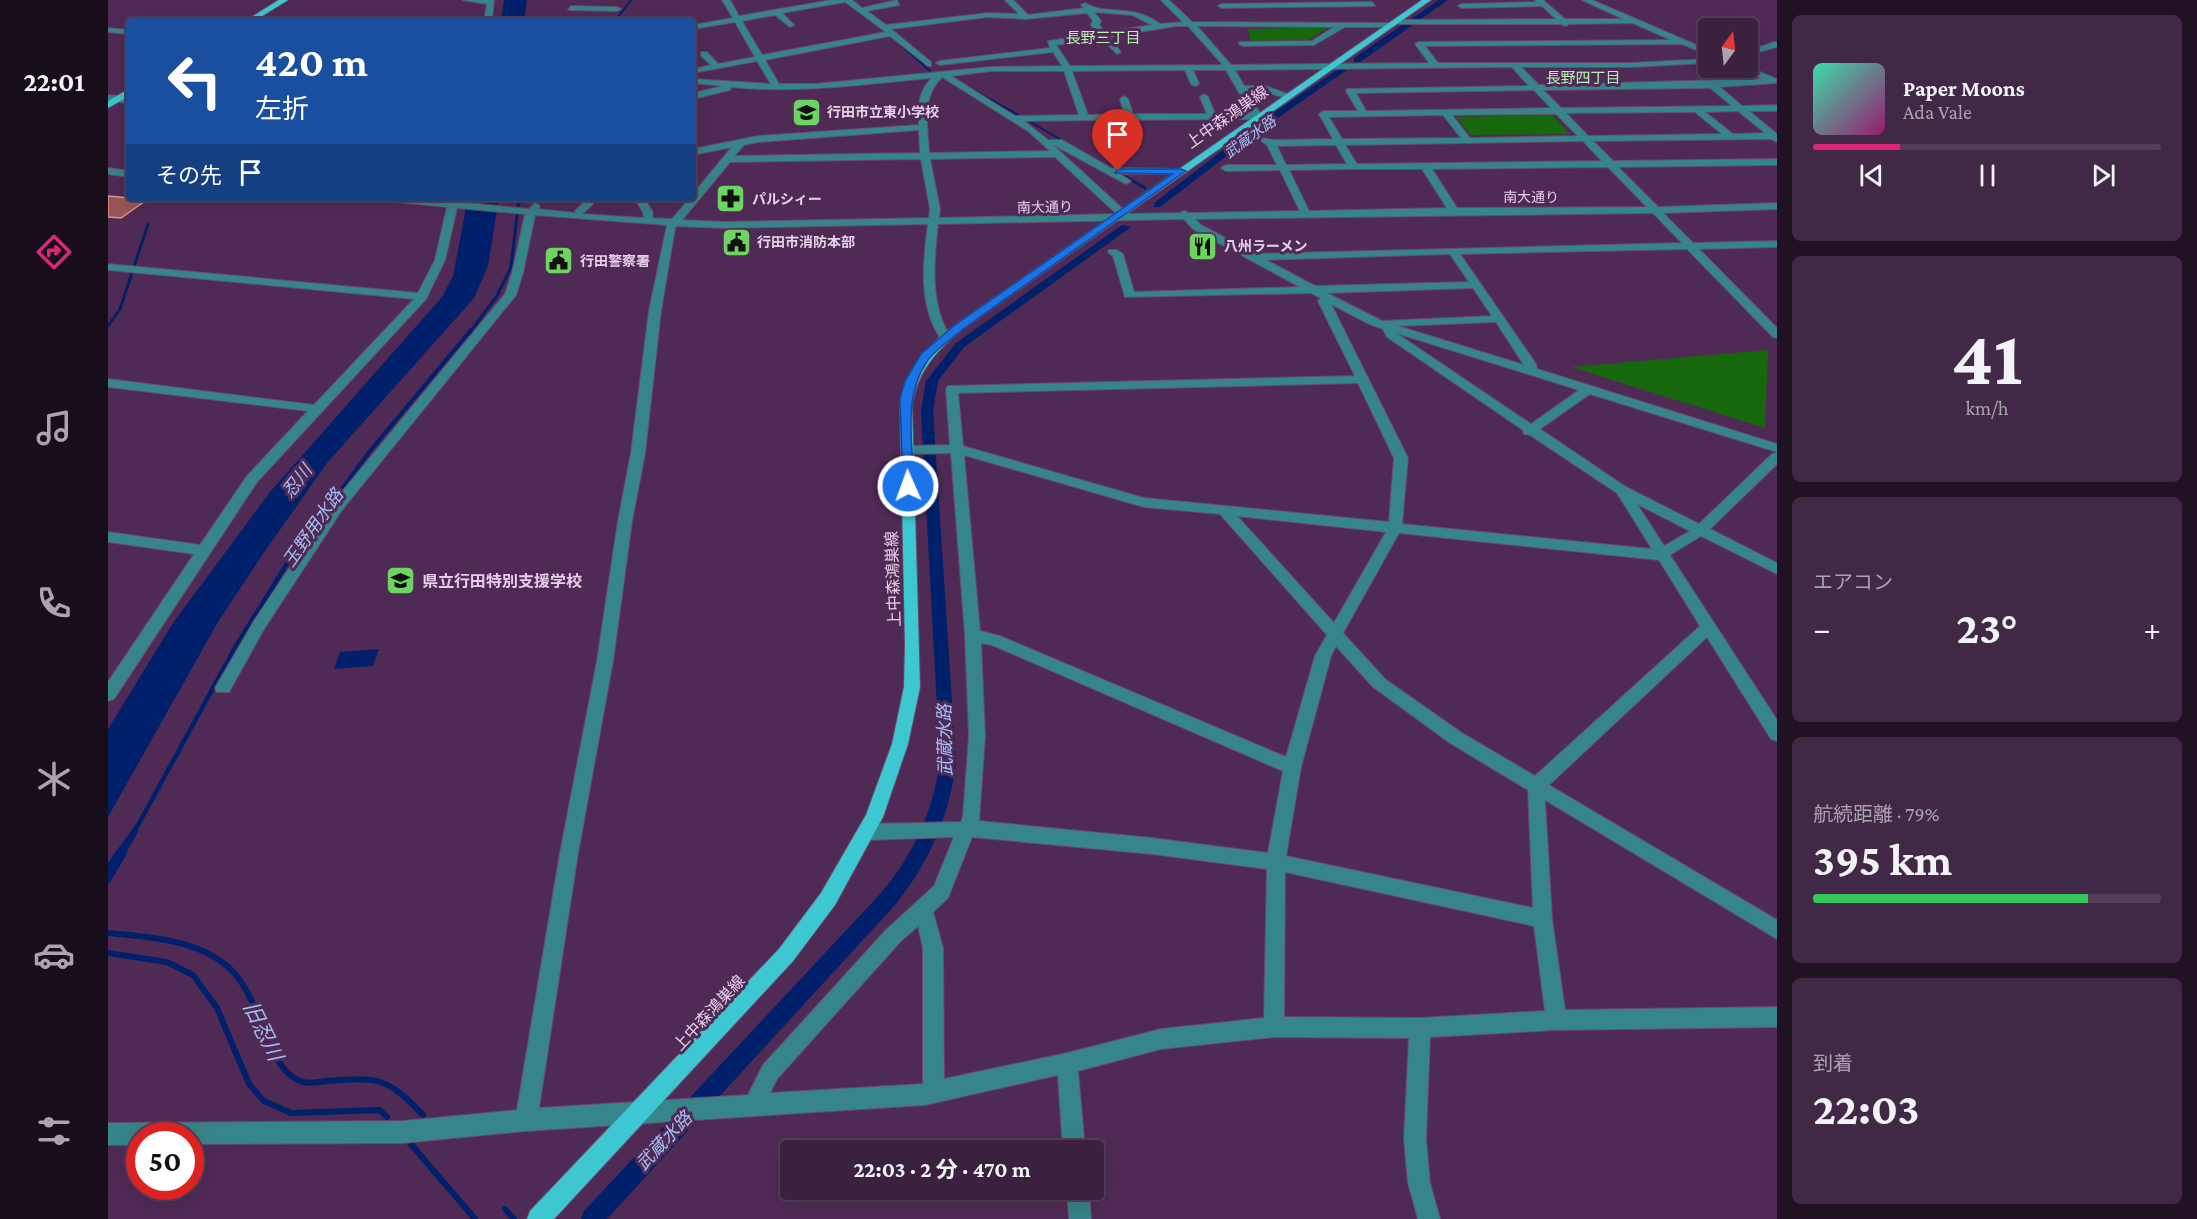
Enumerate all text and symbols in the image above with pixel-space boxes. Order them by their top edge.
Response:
north arrow [1698,18,1758,78]
map controls [1698,18,1758,78]
district label: 長野三丁目 [1065,30,1141,46]
text: 420 m [255,38,368,85]
icon: left [156,42,234,120]
text: 22:01 [23,67,85,97]
district label: 長野四丁目 [1545,70,1621,86]
text: Paper Moons [1903,76,2025,101]
street label: 上中森鴻巣線 [1183,83,1271,151]
text: 左折 [255,94,309,124]
school or university icon: 行田市立東小学校 [790,96,822,128]
text: Ada Vale [1903,101,1972,123]
place label: 行田市立東小学校 [827,104,939,120]
pin [1092,109,1143,171]
water label: 武蔵水路 [1221,112,1281,161]
icon: arrive [1101,118,1134,151]
icon: arrive [234,156,267,189]
icon: previous [1855,159,1888,192]
icon: pause [1971,159,2004,192]
icon: next [2087,159,2120,192]
text: その先 [156,163,222,188]
pharmacy icon: パルシィー [715,183,747,215]
street label: 南大通り [1503,189,1559,205]
place label: パルシィー [752,191,822,207]
street label: 南大通り [1017,199,1073,215]
public building icon: 行田市消防本部 [720,226,752,258]
restaurant icon: 八州ラーメン [1187,230,1219,262]
icon: directions [33,231,75,273]
place label: 行田市消防本部 [757,234,855,250]
place label: 八州ラーメン [1224,238,1307,254]
public building icon: 行田警察署 [543,245,575,277]
place label: 行田警察署 [580,253,650,269]
text: 41 [1951,314,2023,401]
text: km/h [1965,397,2009,419]
icon: music [33,407,75,449]
position arrow [876,454,940,518]
water label: 忍川 [278,459,317,501]
water label: 玉野用水路 [279,484,348,571]
street label: 上中森鴻巣線 [883,531,903,627]
school or university icon: 県立行田特別支援学校 [385,565,417,597]
text: エアコン [1813,571,1893,593]
place label: 県立行田特別支援学校 [422,573,582,590]
icon: phone [33,582,75,624]
text: 23° [1956,603,2018,653]
text: − [1813,610,1830,647]
text: + [2144,610,2161,647]
water label: 武蔵水路 [934,702,956,776]
icon: climate [33,758,75,800]
text: 航続距離 · 79% [1813,803,1939,825]
text: 395 km [1813,835,1952,885]
icon: car [33,934,75,976]
street label: 上中森鴻巣線 [670,972,748,1054]
water label: 旧忍川 [238,997,288,1066]
text: 到着 [1813,1052,1853,1074]
text: 22:03 [1813,1084,1919,1134]
water label: 武蔵水路 [632,1106,697,1174]
icon: filters [33,1110,75,1152]
speed limit sign: 50 [126,1122,204,1200]
text: 22:03 · 2 分 · 470 m [853,1157,1031,1182]

